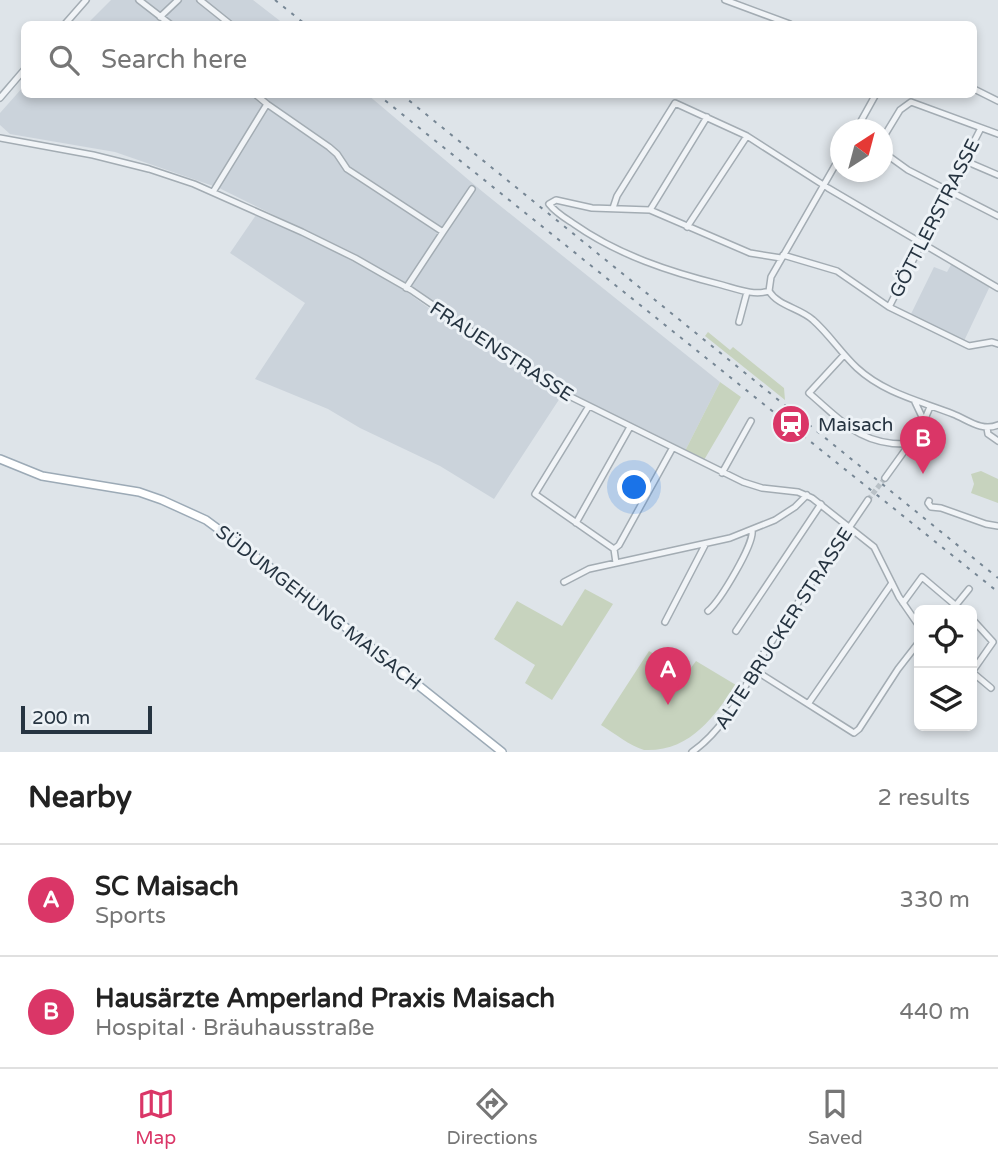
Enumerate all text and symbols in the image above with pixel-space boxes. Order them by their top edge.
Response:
search box [21,21,977,98]
icon: search [45,41,83,79]
text: Search here [101,44,247,75]
north arrow [830,119,893,182]
street label: GÖTTLERSTRASSE [885,136,984,301]
street label: FRAUENSTRASSE [426,297,577,406]
station icon: Maisach [770,403,812,445]
place label: Maisach [818,414,893,436]
pin: B [900,416,946,474]
your location [617,470,651,504]
street label: SÜDUMGEHUNG MAISACH [212,521,425,695]
street label: ALTE BRUCKER STRASSE [710,524,857,733]
map controls [914,605,977,731]
button: locate [914,605,977,668]
pin: A [645,647,691,705]
button: layers [914,668,977,731]
scale bar [21,703,152,735]
text: 200 m [32,707,90,729]
text: Nearby [28,779,132,816]
text: 2 results [877,784,970,812]
text: SC Maisach [95,871,239,902]
text: A [42,886,60,914]
text: 330 m [900,886,970,914]
text: Sports [95,902,166,930]
text: Hausärzte Amperland Praxis Maisach [95,983,555,1014]
text: B [43,998,59,1026]
text: 440 m [900,998,970,1026]
text: Hospital · Bräuhausstraße [95,1014,374,1042]
tab: Map [135,1085,176,1149]
tab: Directions [447,1085,538,1149]
tab: Saved [808,1085,863,1149]

